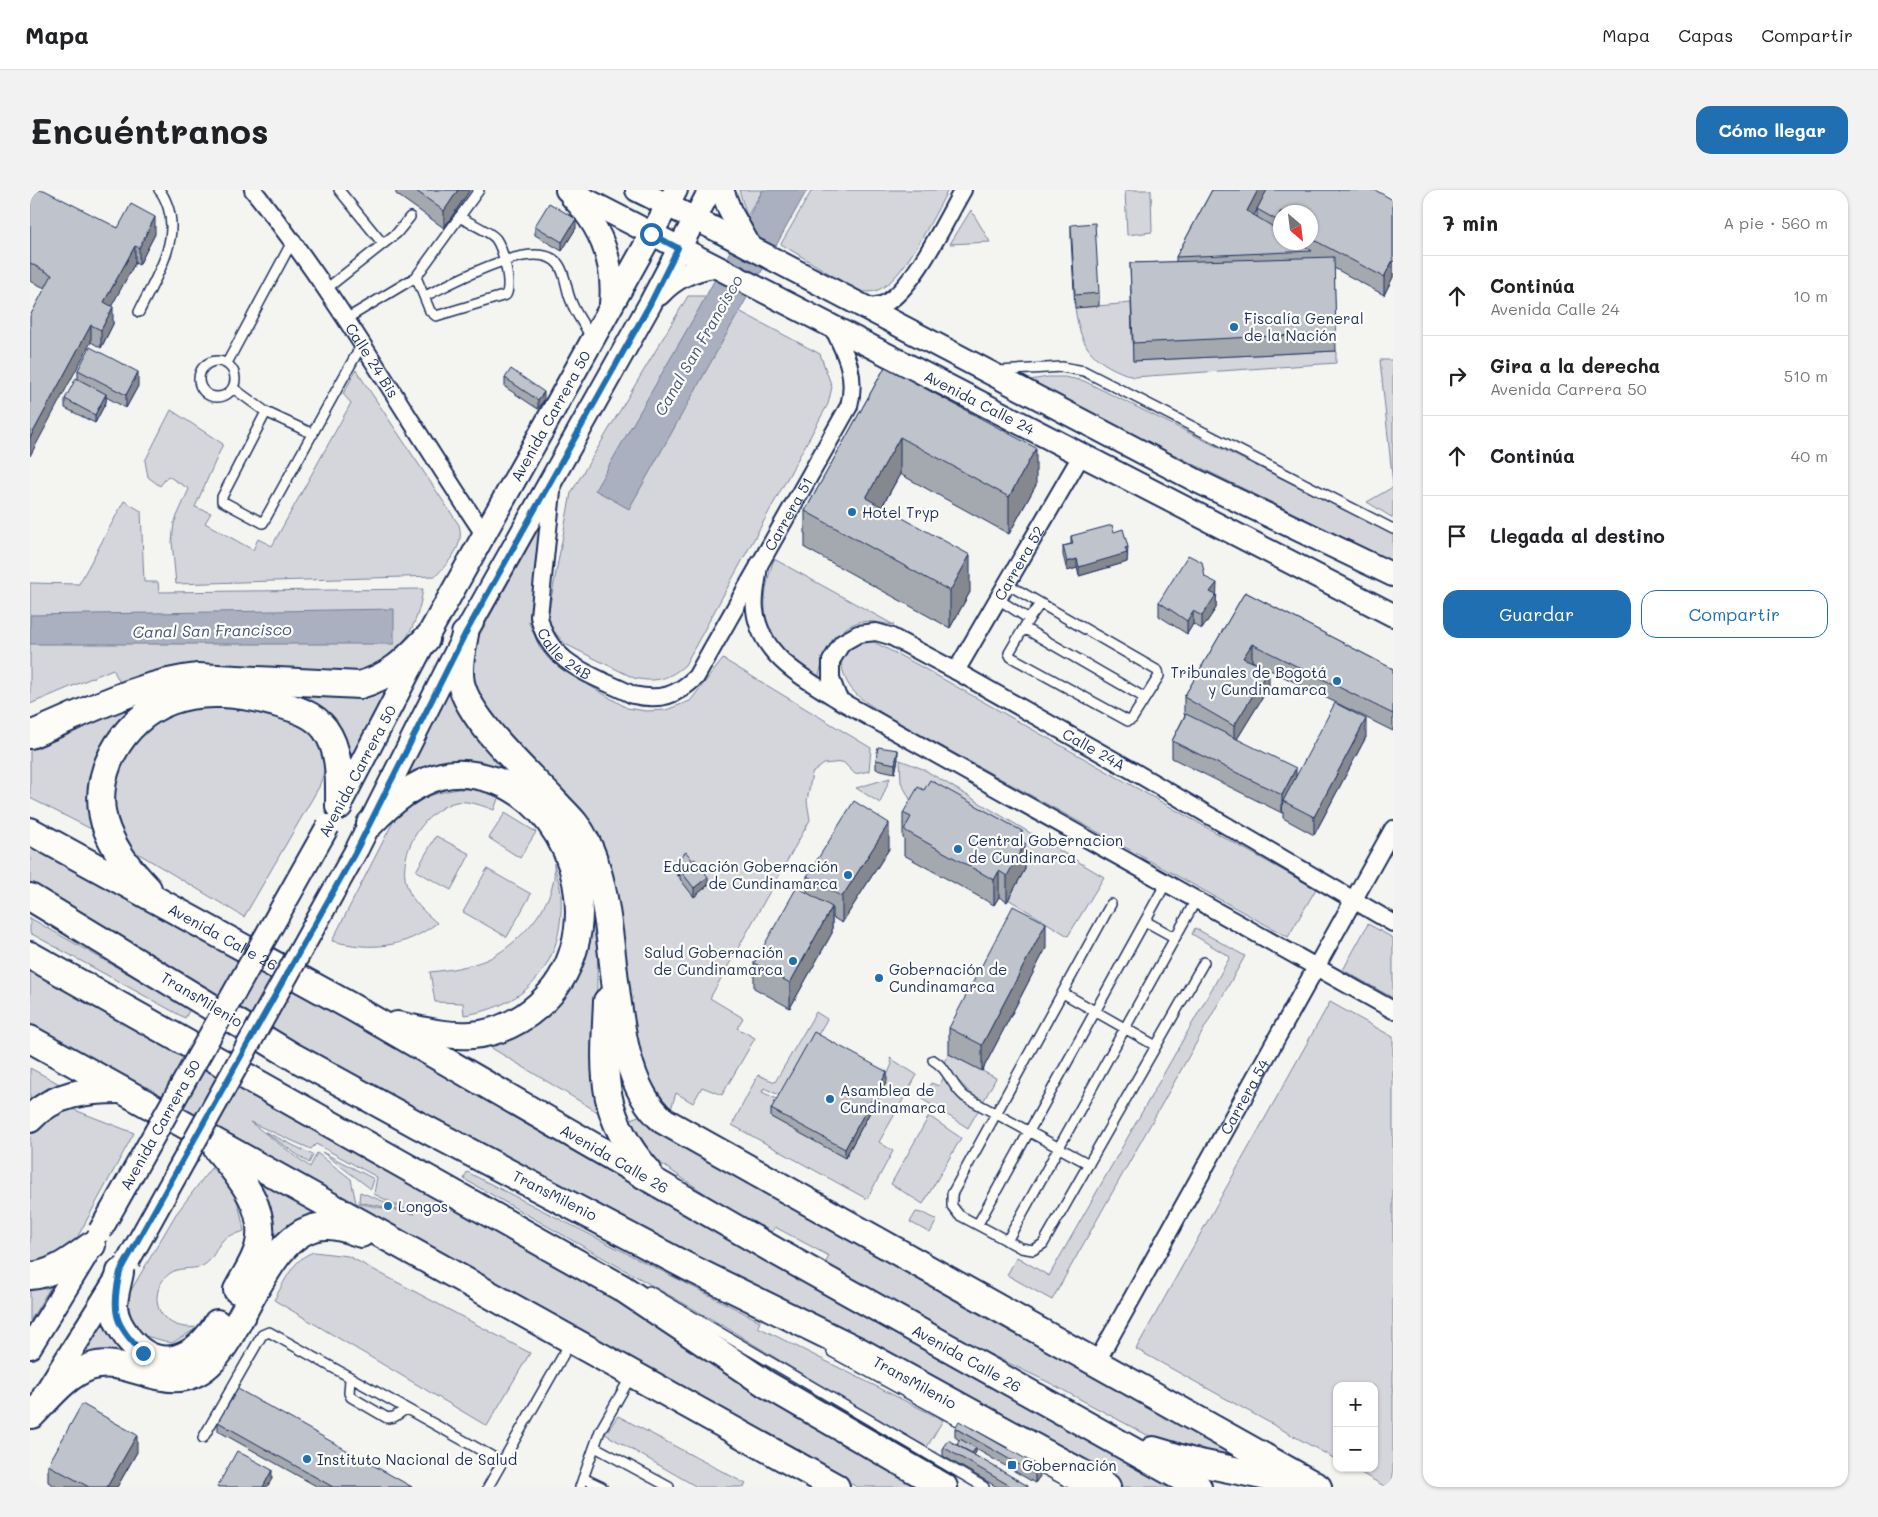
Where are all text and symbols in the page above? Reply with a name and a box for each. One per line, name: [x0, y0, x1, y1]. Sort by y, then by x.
text: Mapa: [25, 19, 89, 50]
text: Mapa: [1602, 23, 1650, 47]
text: Capas: [1678, 23, 1733, 47]
text: Compartir: [1761, 23, 1853, 47]
button: Cómo llegar: [1696, 106, 1848, 154]
text: Encuéntranos: [30, 107, 269, 153]
north arrow: [1273, 205, 1318, 250]
text: 7 min: [1443, 209, 1498, 236]
text: A pie · 560 m: [1723, 212, 1828, 233]
route start: [640, 223, 663, 246]
water label: Canal San Francisco: [649, 270, 747, 419]
text: Continúa: [1490, 273, 1575, 298]
icon: ahead: [1443, 282, 1471, 310]
text: 10 m: [1793, 285, 1828, 306]
text: Avenida Calle 24: [1490, 298, 1620, 319]
place label: Fiscalía General de la Nación: [1244, 308, 1364, 345]
street label: Calle 24 Bis: [341, 319, 404, 401]
marker: Fiscalía General de la Nación: [1228, 321, 1240, 333]
street label: Avenida Carrera 50: [506, 347, 595, 485]
text: Gira a la derecha: [1490, 353, 1660, 378]
icon: right: [1443, 362, 1471, 390]
text: 510 m: [1784, 365, 1828, 386]
street label: Avenida Calle 24: [921, 366, 1038, 439]
text: Avenida Carrera 50: [1490, 378, 1647, 399]
icon: ahead: [1443, 442, 1471, 470]
text: Continúa: [1490, 443, 1575, 468]
text: 40 m: [1791, 445, 1828, 466]
street label: Carrera 51: [759, 473, 817, 554]
place label: Hotel Tryp: [862, 502, 939, 522]
marker: Hotel Tryp: [846, 506, 858, 518]
street label: Carrera 52: [989, 522, 1048, 604]
icon: arrive: [1443, 522, 1471, 550]
text: Llegada al destino: [1490, 523, 1665, 548]
button: Guardar: [1443, 590, 1631, 638]
button: Compartir: [1641, 590, 1828, 638]
water label: Canal San Francisco: [132, 618, 292, 642]
street label: Calle 24B: [533, 625, 595, 684]
place label: Tribunales de Bogotá y Cundinamarca: [1171, 662, 1327, 699]
marker: Tribunales de Bogotá y Cundinamarca: [1331, 675, 1343, 687]
street label: Avenida Carrera 50: [314, 702, 400, 840]
street label: Calle 24A: [1059, 723, 1129, 775]
place label: Central Gobernacion de Cundinarca: [968, 830, 1123, 867]
marker: Central Gobernacion de Cundinarca: [952, 843, 964, 855]
place label: Educación Gobernación de Cundinamarca: [663, 856, 838, 893]
marker: Educación Gobernación de Cundinamarca: [842, 869, 854, 881]
street label: Avenida Calle 26: [165, 899, 281, 975]
place label: Salud Gobernación de Cundinamarca: [644, 942, 783, 979]
marker: Salud Gobernación de Cundinamarca: [787, 955, 799, 967]
place label: Gobernación de Cundinamarca: [889, 959, 1007, 996]
street label: TransMilenio: [157, 967, 247, 1031]
marker: Gobernación de Cundinamarca: [873, 972, 885, 984]
street label: Carrera 54: [1215, 1055, 1273, 1138]
street label: Avenida Carrera 50: [115, 1056, 205, 1194]
place label: Asamblea de Cundinamarca: [840, 1080, 946, 1117]
marker: Asamblea de Cundinamarca: [824, 1093, 836, 1105]
street label: Avenida Calle 26: [557, 1119, 672, 1197]
street label: TransMilenio: [509, 1165, 601, 1225]
place label: Longos: [398, 1196, 448, 1216]
marker: Longos: [382, 1200, 394, 1212]
street label: Avenida Calle 26: [909, 1320, 1025, 1396]
route end: [132, 1342, 155, 1365]
street label: TransMilenio: [870, 1351, 960, 1413]
map controls: [1333, 1382, 1378, 1472]
button: +: [1333, 1382, 1378, 1427]
button: −: [1333, 1427, 1378, 1472]
place label: Instituto Nacional de Salud: [317, 1449, 517, 1469]
marker: Instituto Nacional de Salud: [301, 1453, 313, 1465]
place label: Gobernación: [1022, 1455, 1117, 1475]
marker: Gobernación: [1006, 1459, 1018, 1471]

